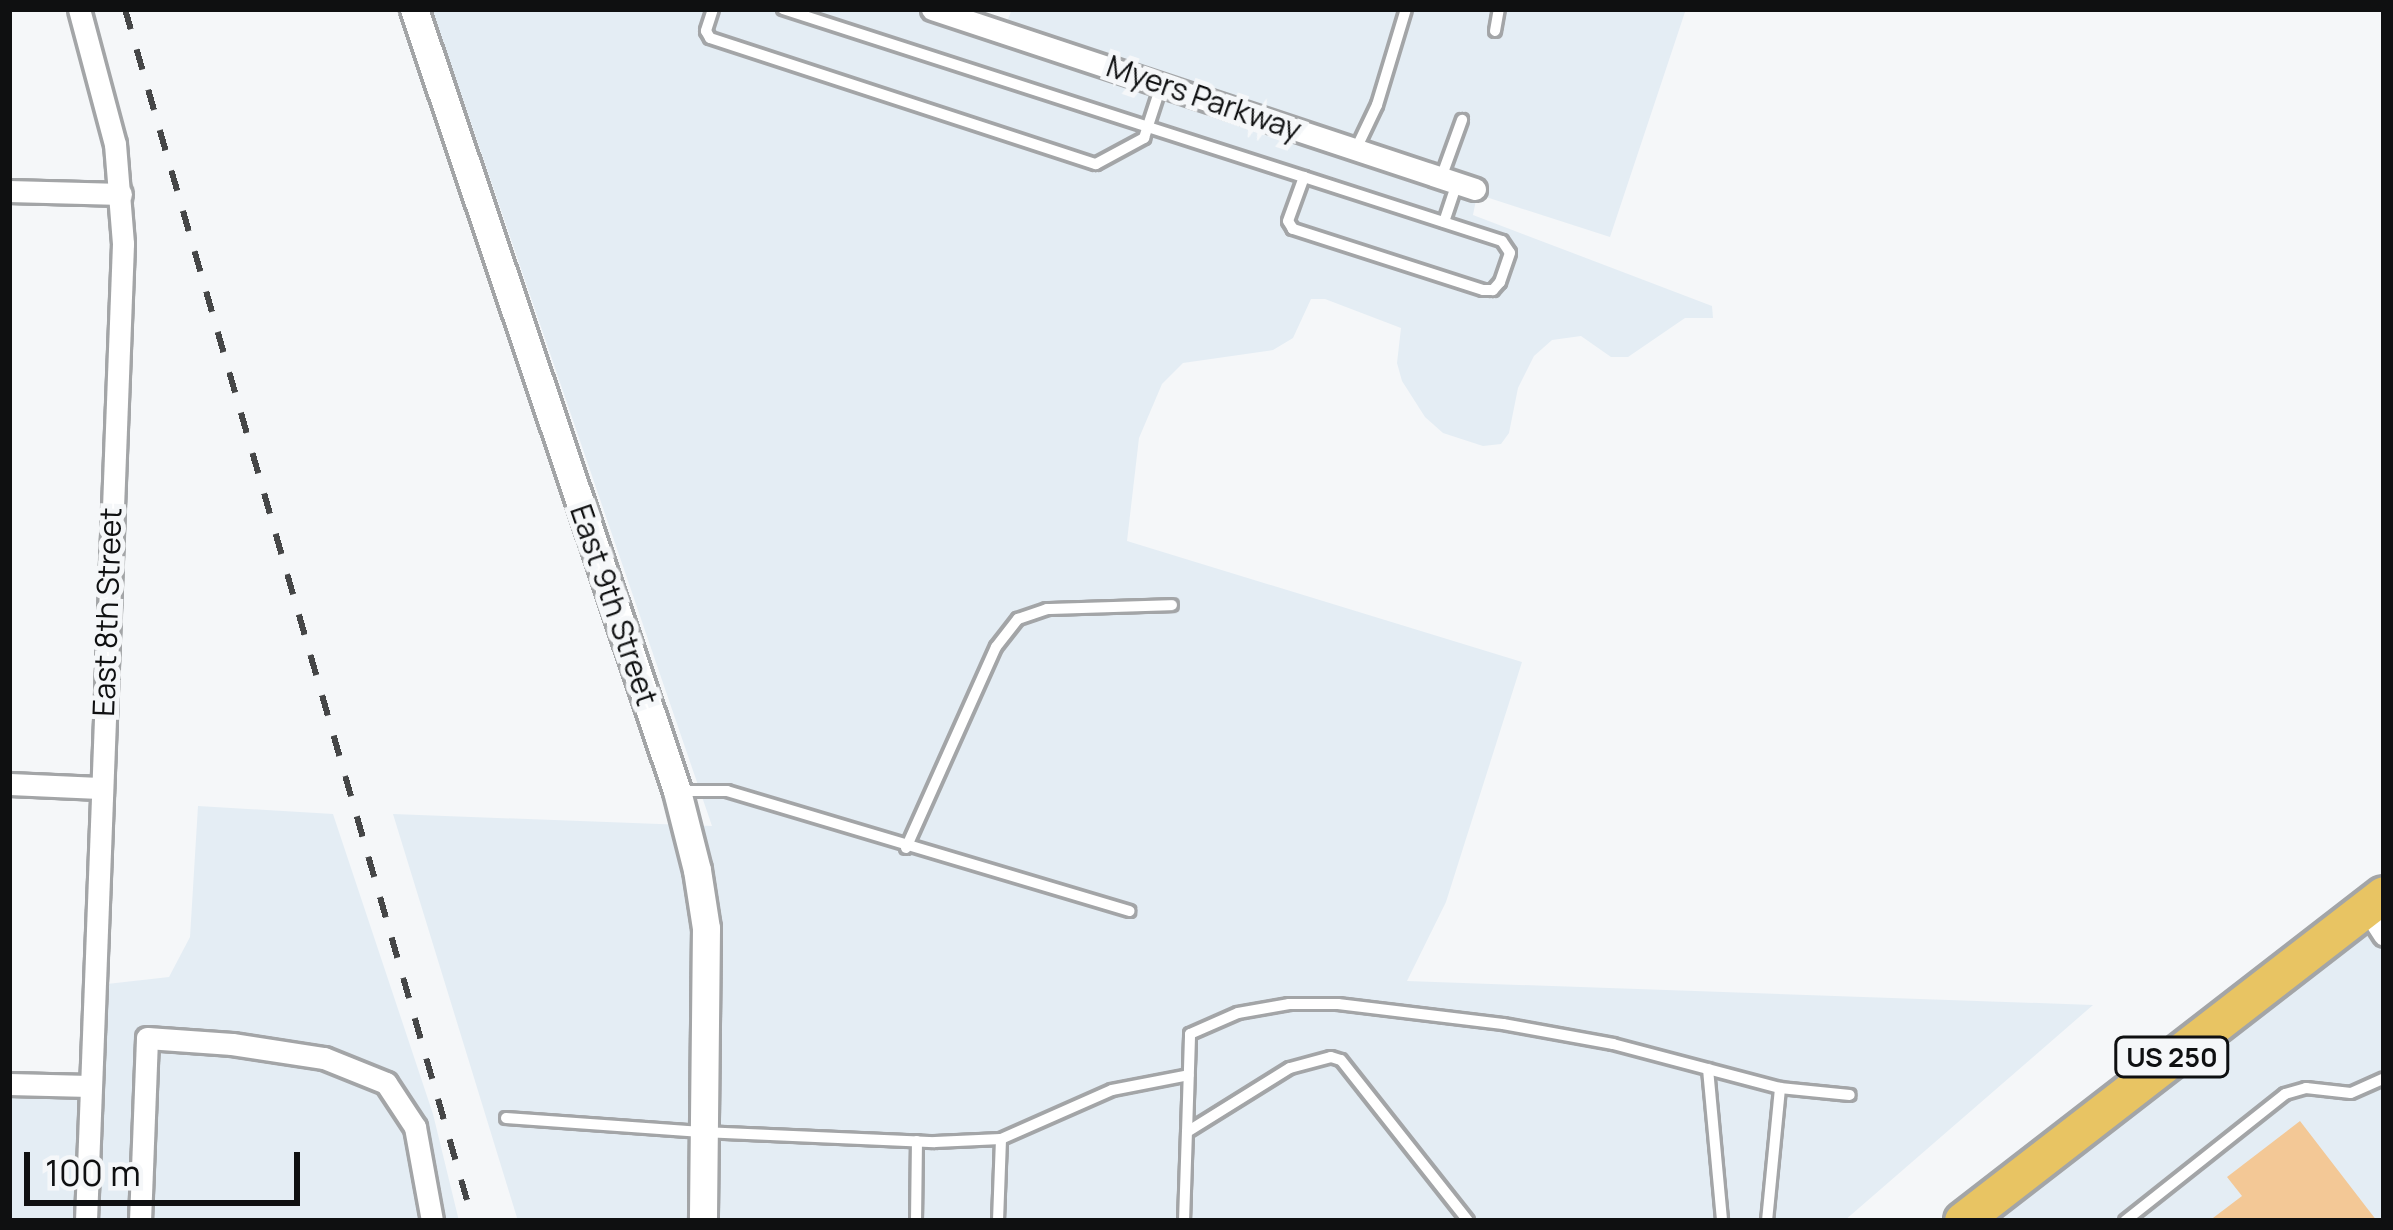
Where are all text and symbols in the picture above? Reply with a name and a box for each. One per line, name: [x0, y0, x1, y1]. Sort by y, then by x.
street label: Myers Parkway: [1102, 48, 1306, 148]
street label: East 9th Street: [563, 500, 665, 710]
street label: East 8th Street: [85, 507, 129, 717]
road number: US 250: [2112, 1036, 2232, 1078]
scale bar: [30, 1128, 306, 1202]
text: 100 m: [45, 1148, 141, 1197]

